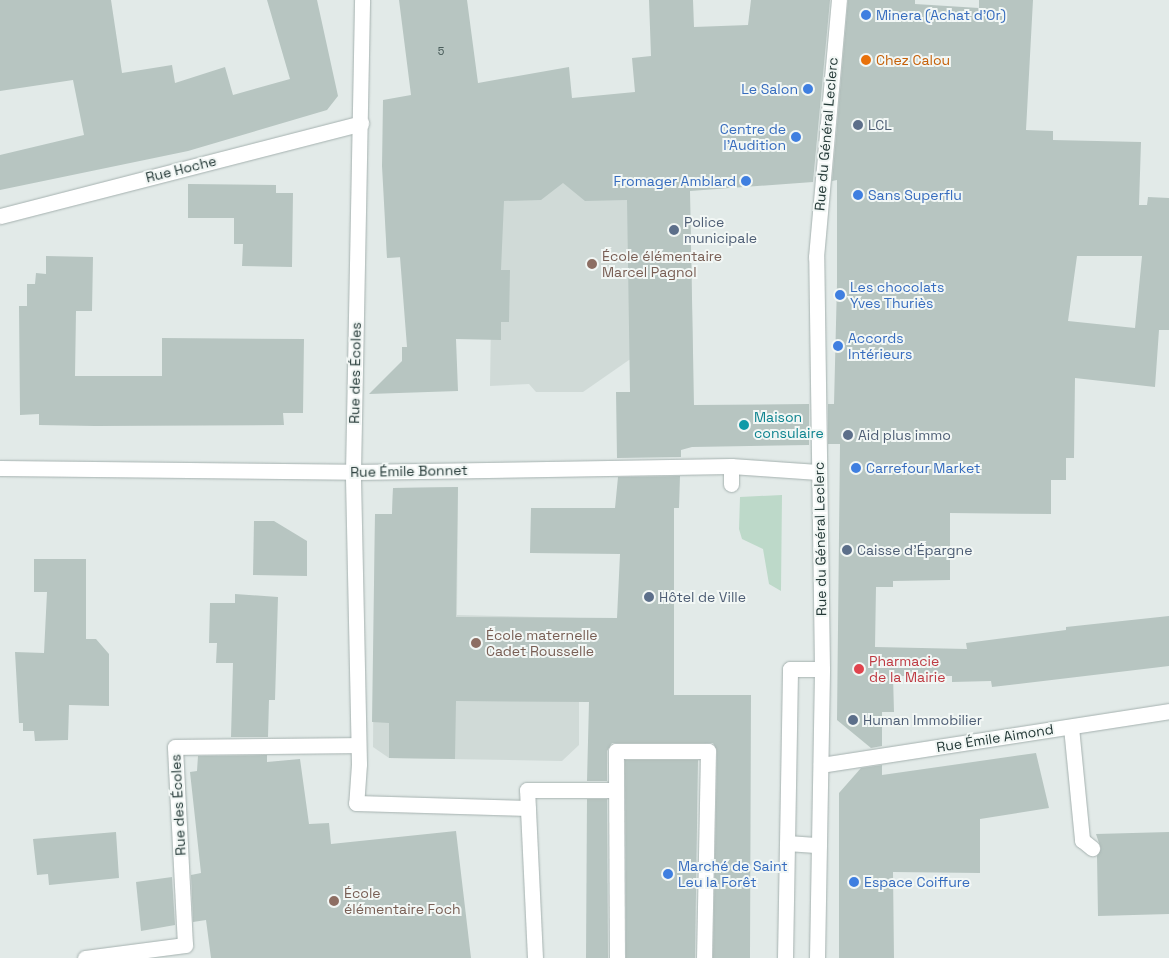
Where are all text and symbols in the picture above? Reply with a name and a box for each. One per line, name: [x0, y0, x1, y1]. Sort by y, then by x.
place label: Minera (Achat d'Or): [876, 7, 1006, 23]
marker: Minera (Achat d'Or): [860, 9, 872, 21]
house number: 5: [438, 44, 444, 58]
place label: Chez Calou: [876, 52, 950, 68]
marker: Chez Calou: [860, 54, 872, 66]
street label: Rue du Général Leclerc: [811, 56, 841, 212]
place label: Le Salon: [741, 81, 798, 97]
marker: Le Salon: [802, 83, 814, 95]
place label: LCL: [868, 117, 892, 133]
marker: LCL: [852, 119, 864, 131]
place label: Centre de l'Audition: [720, 121, 786, 154]
marker: Centre de l'Audition: [790, 131, 802, 143]
street label: Rue Hoche: [144, 152, 218, 186]
place label: Fromager Amblard: [613, 173, 736, 189]
marker: Fromager Amblard: [740, 175, 752, 187]
place label: Sans Superflu: [868, 187, 962, 203]
marker: Sans Superflu: [852, 189, 864, 201]
place label: Police municipale: [684, 214, 757, 246]
marker: Police municipale: [668, 224, 680, 236]
place label: École élémentaire Marcel Pagnol: [602, 248, 722, 280]
marker: École élémentaire Marcel Pagnol: [586, 258, 598, 270]
place label: Les chocolats Yves Thuriès: [850, 279, 944, 312]
marker: Les chocolats Yves Thuriès: [834, 289, 846, 301]
street label: Rue des Écoles: [346, 322, 364, 424]
place label: Accords Intérieurs: [848, 330, 912, 362]
marker: Accords Intérieurs: [832, 340, 844, 352]
place label: Maison consulaire: [754, 409, 824, 442]
marker: Maison consulaire: [738, 419, 750, 431]
place label: Aid plus immo: [858, 427, 951, 443]
marker: Aid plus immo: [842, 429, 854, 441]
place label: Carrefour Market: [866, 460, 980, 476]
street label: Rue Émile Bonnet: [350, 462, 468, 480]
street label: Rue du Général Leclerc: [810, 462, 830, 616]
marker: Carrefour Market: [850, 462, 862, 474]
place label: Caisse d'Épargne: [857, 542, 972, 558]
marker: Caisse d'Épargne: [841, 544, 853, 556]
place label: Hôtel de Ville: [659, 589, 746, 605]
marker: Hôtel de Ville: [643, 591, 655, 603]
place label: École maternelle Cadet Rousselle: [486, 627, 598, 660]
marker: École maternelle Cadet Rousselle: [470, 637, 482, 649]
place label: Pharmacie de la Mairie: [869, 653, 946, 686]
marker: Pharmacie de la Mairie: [853, 663, 865, 675]
place label: Human Immobilier: [863, 712, 982, 728]
marker: Human Immobilier: [847, 714, 859, 726]
street label: Rue Émile Aimond: [935, 720, 1055, 756]
street label: Rue des Écoles: [167, 754, 189, 856]
place label: Marché de Saint Leu la Forêt: [678, 858, 788, 890]
marker: Marché de Saint Leu la Forêt: [662, 868, 674, 880]
place label: Espace Coiffure: [864, 874, 970, 890]
marker: Espace Coiffure: [848, 876, 860, 888]
place label: École élémentaire Foch: [344, 885, 461, 918]
marker: École élémentaire Foch: [328, 895, 340, 907]

